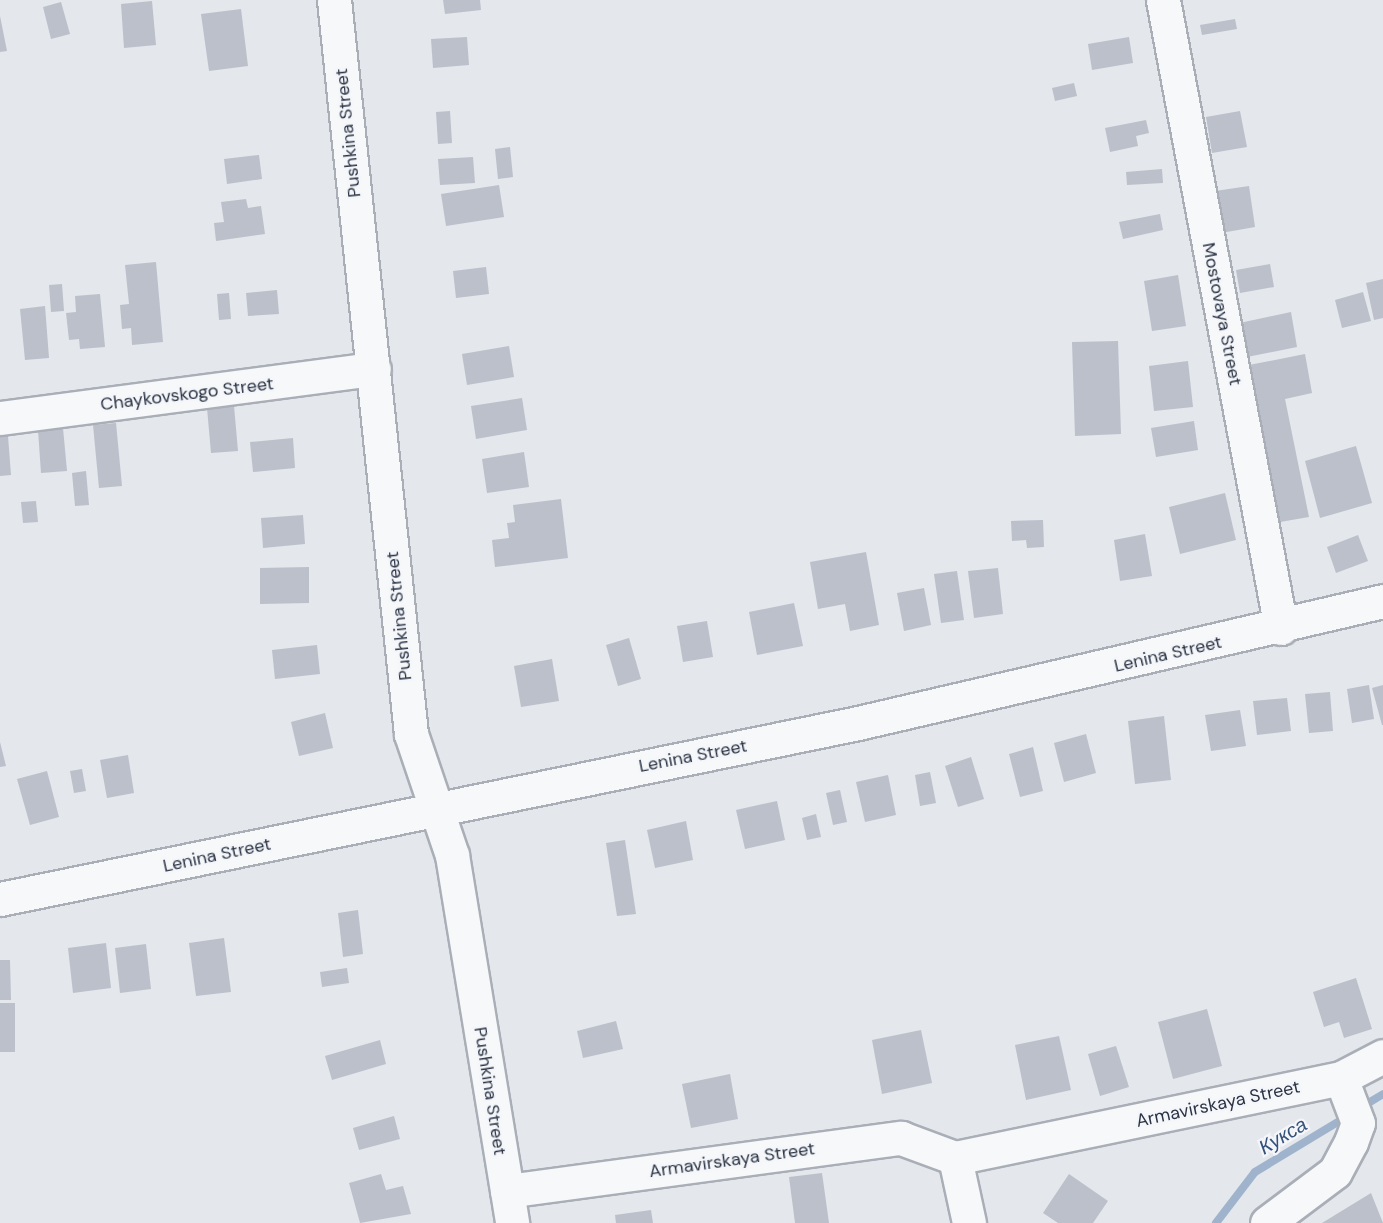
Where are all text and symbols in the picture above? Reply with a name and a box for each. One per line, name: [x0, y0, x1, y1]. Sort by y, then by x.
street label: Pushkina Street: [330, 67, 366, 199]
street label: Mostovaya Street: [1198, 241, 1246, 387]
street label: Chaykovskogo Street: [99, 373, 275, 415]
street label: Pushkina Street: [381, 550, 417, 682]
street label: Lenina Street: [1112, 631, 1224, 677]
street label: Lenina Street: [637, 735, 749, 777]
street label: Lenina Street: [161, 833, 273, 877]
street label: Pushkina Street: [469, 1025, 511, 1157]
street label: Armavirskaya Street: [1134, 1076, 1302, 1132]
water label: Кукса: [1255, 1112, 1311, 1160]
street label: Armavirskaya Street: [648, 1138, 816, 1182]

